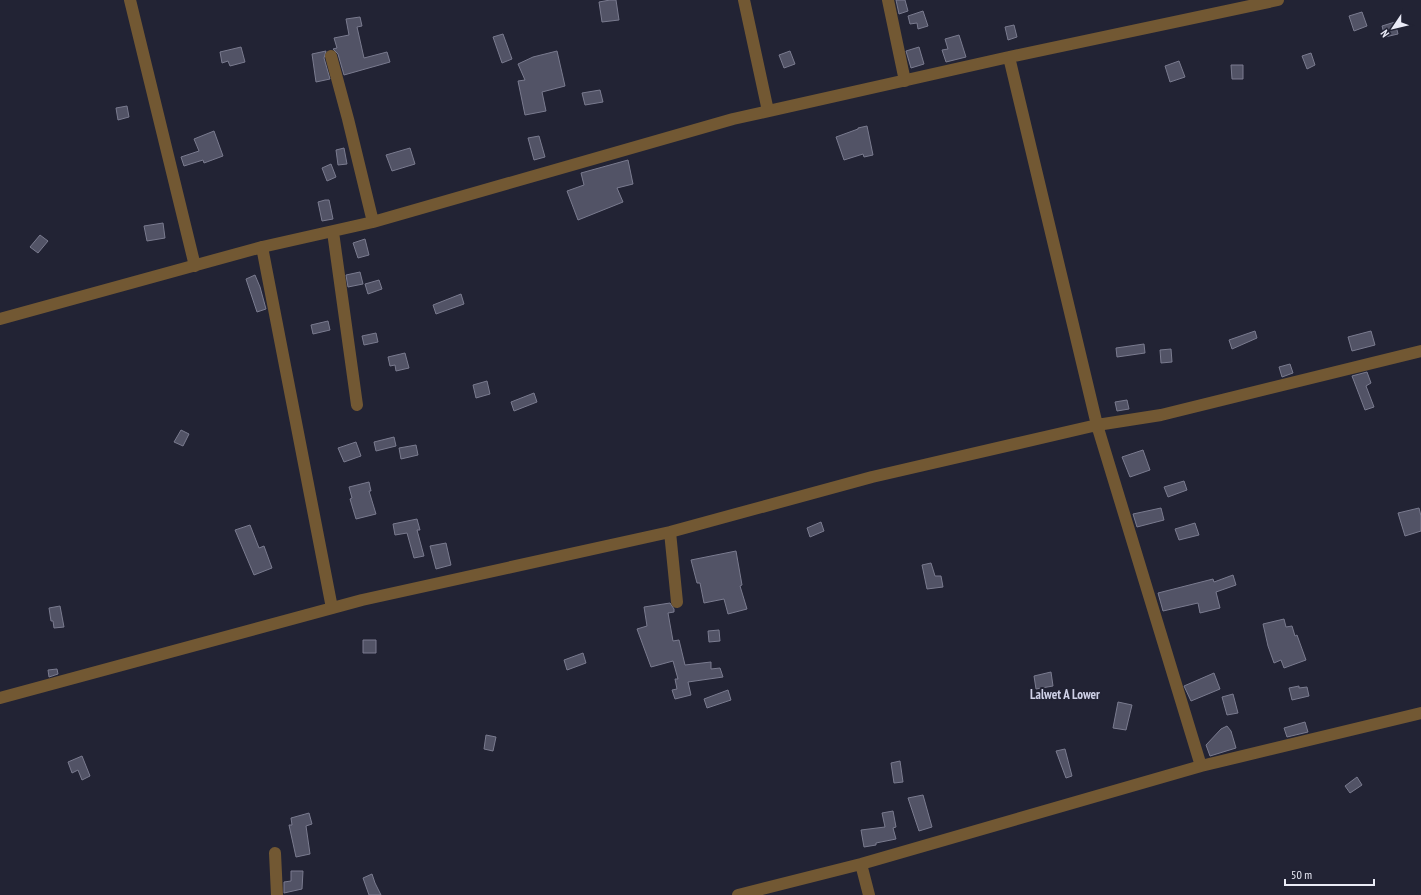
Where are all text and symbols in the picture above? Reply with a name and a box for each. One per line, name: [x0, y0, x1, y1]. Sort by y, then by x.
north arrow: [1373, 8, 1413, 48]
text: N: [1377, 27, 1392, 40]
district label: Lalwet A Lower: [1030, 686, 1100, 703]
scale bar: [1285, 861, 1374, 887]
text: 50 m: [1291, 867, 1312, 882]

